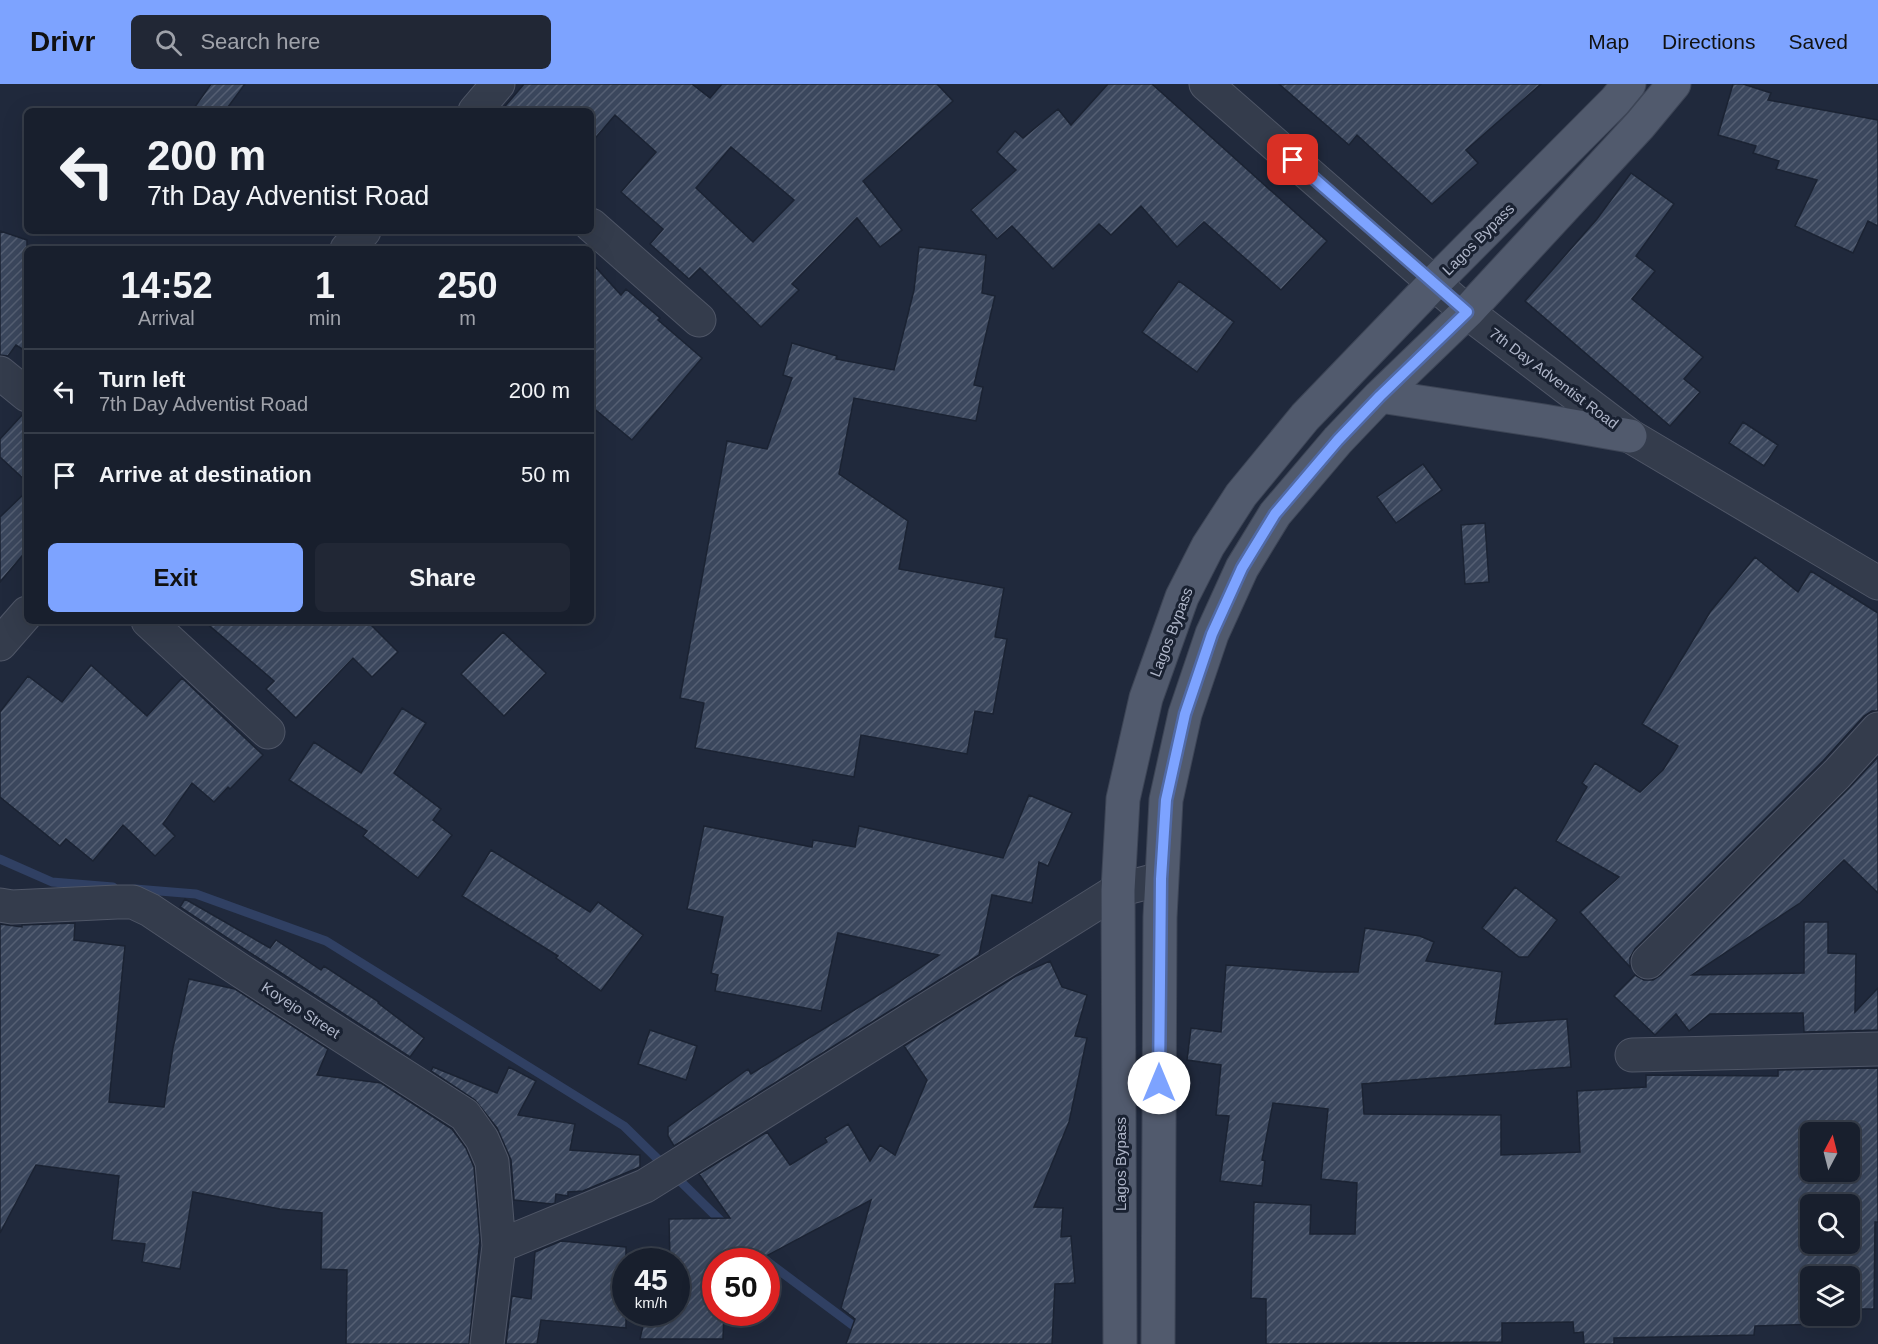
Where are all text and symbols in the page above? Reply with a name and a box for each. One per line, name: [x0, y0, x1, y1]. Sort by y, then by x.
search box: [131, 15, 551, 69]
text: Drivr: [30, 26, 95, 57]
icon: search: [152, 26, 185, 59]
text: Search here: [200, 29, 320, 54]
text: Map: [1588, 30, 1629, 53]
text: Directions: [1662, 30, 1755, 53]
text: Saved: [1788, 30, 1848, 53]
icon: left: [48, 132, 126, 210]
text: 200 m: [147, 132, 266, 179]
pin: [1267, 134, 1318, 185]
icon: arrive: [1276, 143, 1309, 176]
text: 7th Day Adventist Road: [147, 181, 429, 211]
street label: Lagos Bypass: [1439, 200, 1517, 278]
text: 14:52: [120, 265, 212, 306]
text: 1: [315, 265, 335, 306]
text: 250: [437, 265, 498, 306]
text: Arrival: [138, 307, 195, 329]
text: min: [309, 307, 341, 329]
text: m: [459, 307, 476, 329]
street label: 7th Day Adventist Road: [1486, 324, 1622, 432]
text: Turn left: [99, 367, 185, 392]
icon: left: [48, 375, 81, 408]
text: 200 m: [509, 378, 570, 403]
text: 7th Day Adventist Road: [99, 393, 308, 415]
icon: arrive: [48, 459, 81, 492]
text: Arrive at destination: [99, 462, 312, 487]
text: 50 m: [521, 462, 570, 487]
button: Exit: [48, 543, 303, 612]
button: Share: [315, 543, 570, 612]
street label: Lagos Bypass: [1146, 585, 1196, 679]
street label: Koyejo Street: [259, 978, 344, 1042]
position arrow: [1127, 1051, 1191, 1115]
street label: Lagos Bypass: [1112, 1117, 1129, 1211]
north arrow: [1800, 1122, 1860, 1182]
map controls: [1800, 1122, 1860, 1326]
button: search: [1800, 1194, 1860, 1254]
speed limit sign: 50: [702, 1248, 780, 1326]
text: 45: [634, 1263, 668, 1296]
button: layers: [1800, 1266, 1860, 1326]
text: km/h: [635, 1294, 667, 1311]

